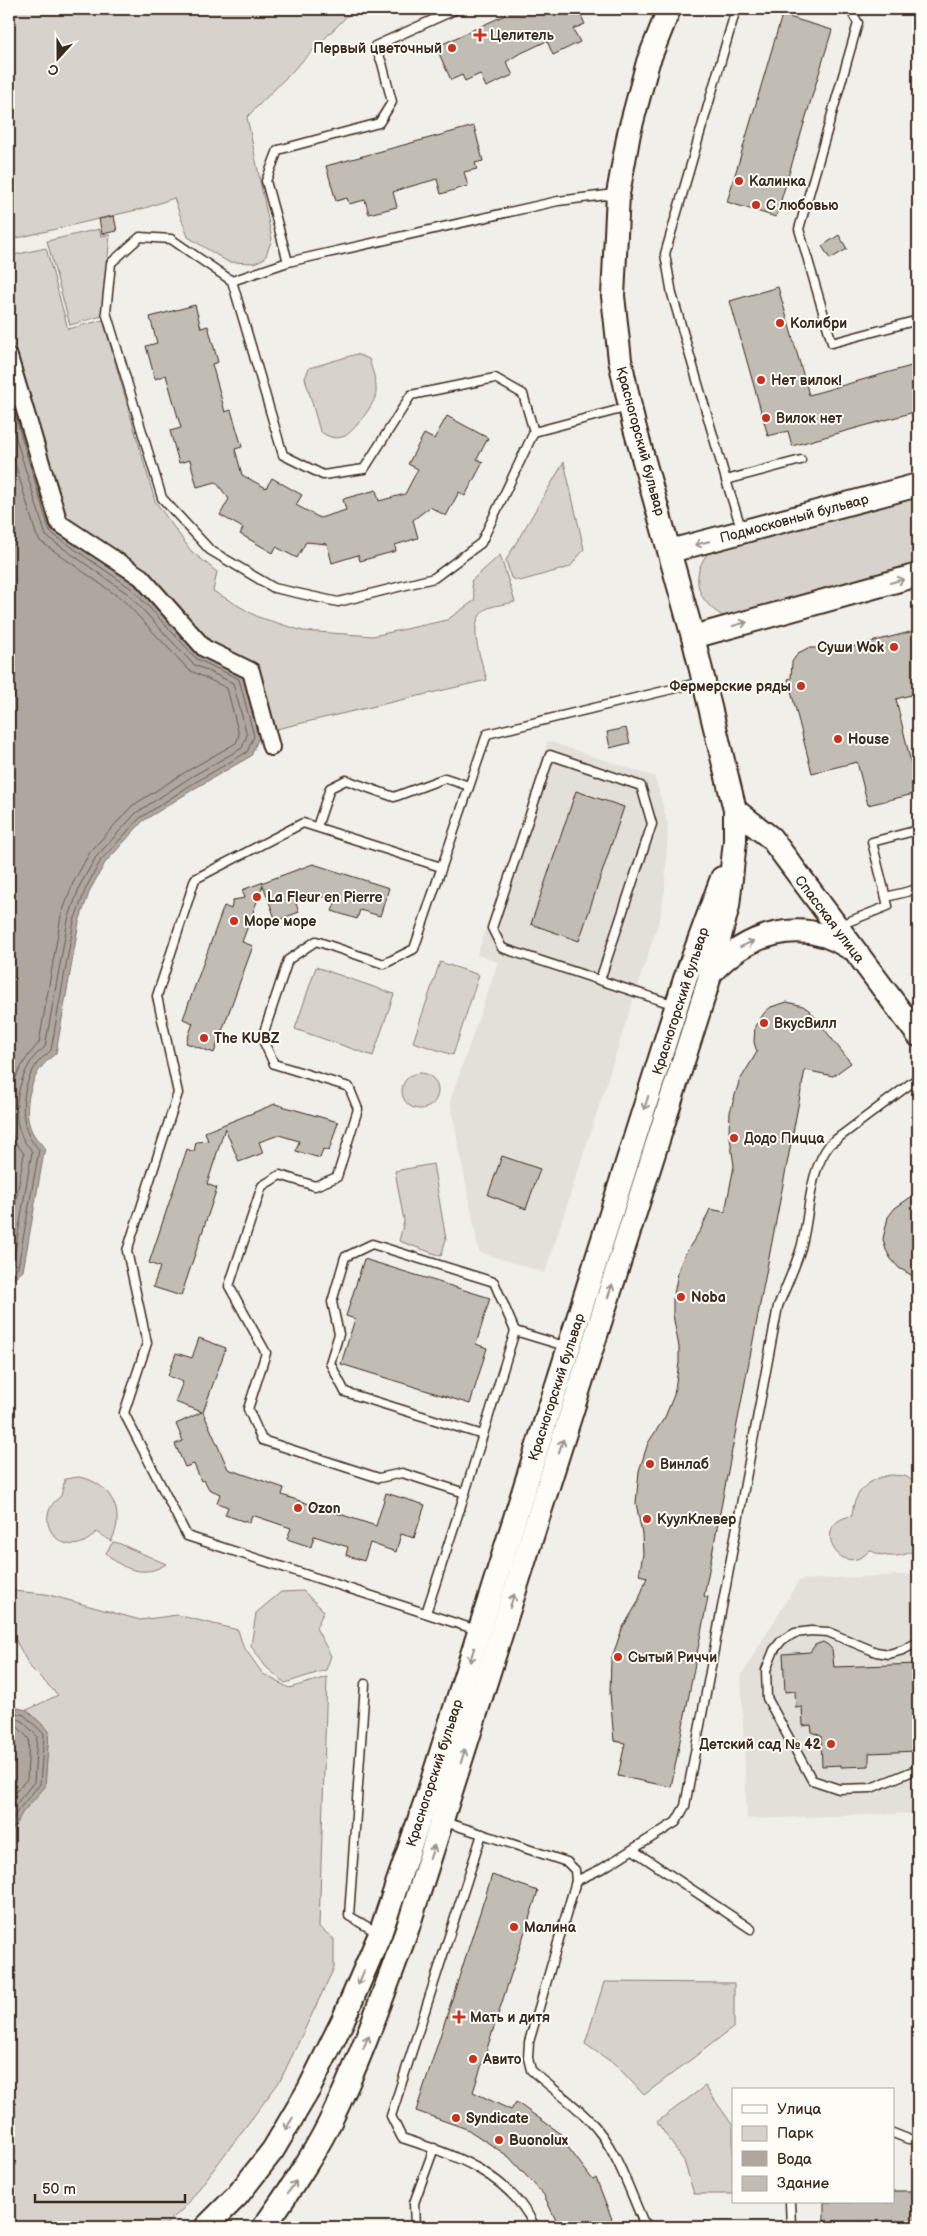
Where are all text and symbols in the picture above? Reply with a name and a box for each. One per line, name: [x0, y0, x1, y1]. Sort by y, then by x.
place label: Целитель: [490, 27, 555, 44]
marker: Целитель: [474, 29, 486, 41]
north arrow: [32, 32, 82, 82]
place label: Первый цветочный: [313, 40, 442, 57]
marker: Первый цветочный: [446, 42, 458, 54]
text: С: [46, 60, 61, 79]
place label: Калинка: [749, 173, 807, 190]
marker: Калинка: [733, 175, 745, 187]
place label: С любовью: [766, 197, 839, 214]
marker: С любовью: [750, 199, 762, 211]
place label: Колибри: [790, 315, 847, 332]
marker: Колибри: [774, 317, 786, 329]
street label: Красногорский бульвар: [612, 365, 669, 518]
place label: Нет вилок!: [771, 372, 842, 389]
marker: Нет вилок!: [755, 374, 767, 386]
place label: Вилок нет: [776, 410, 842, 427]
marker: Вилок нет: [760, 412, 772, 424]
street label: Подмосковный бульвар: [718, 490, 871, 547]
one-way arrow: [695, 539, 711, 548]
one-way arrow: [888, 576, 904, 586]
one-way arrow: [731, 619, 747, 629]
place label: Суши Wok: [817, 639, 885, 656]
marker: Суши Wok: [888, 641, 900, 653]
place label: Фермерские ряды: [670, 678, 791, 695]
marker: Фермерские ряды: [795, 680, 807, 692]
place label: House: [848, 731, 889, 748]
marker: House: [832, 733, 844, 745]
street label: Спасская улица: [791, 872, 869, 967]
place label: La Fleur en Pierre: [267, 889, 383, 906]
marker: La Fleur en Pierre: [251, 891, 263, 903]
place label: Море море: [244, 913, 317, 930]
marker: Море море: [228, 915, 240, 927]
street label: Красногорский бульвар: [649, 925, 712, 1077]
one-way arrow: [739, 938, 754, 948]
place label: ВкусВилл: [774, 1015, 837, 1032]
marker: ВкусВилл: [758, 1017, 770, 1029]
place label: The KUBZ: [214, 1030, 280, 1047]
marker: The KUBZ: [198, 1032, 210, 1044]
one-way arrow: [641, 1095, 651, 1111]
place label: Додо Пицца: [744, 1130, 825, 1147]
marker: Додо Пицца: [728, 1132, 740, 1144]
one-way arrow: [606, 1284, 616, 1300]
place label: Noba: [691, 1289, 726, 1306]
marker: Noba: [675, 1291, 687, 1303]
street label: Красногорский бульвар: [525, 1311, 588, 1463]
one-way arrow: [557, 1439, 566, 1454]
place label: Винлаб: [660, 1456, 709, 1473]
marker: Винлаб: [644, 1458, 656, 1470]
place label: Ozon: [308, 1500, 341, 1517]
marker: Ozon: [292, 1502, 304, 1514]
place label: КуулКлевер: [657, 1511, 737, 1528]
marker: КуулКлевер: [641, 1513, 653, 1525]
one-way arrow: [508, 1594, 517, 1609]
one-way arrow: [466, 1646, 476, 1662]
place label: Сытый Риччи: [628, 1649, 717, 1666]
marker: Сытый Риччи: [612, 1651, 624, 1663]
street label: Красногорский бульвар: [403, 1697, 466, 1849]
place label: Детский сад № 42: [699, 1736, 822, 1753]
marker: Детский сад № 42: [825, 1738, 837, 1750]
one-way arrow: [459, 1749, 468, 1764]
one-way arrow: [428, 1844, 438, 1860]
place label: Малина: [524, 1919, 577, 1936]
marker: Малина: [508, 1921, 520, 1933]
one-way arrow: [355, 1970, 365, 1985]
place label: Мать и дитя: [470, 2009, 550, 2026]
marker: Мать и дитя: [452, 2010, 466, 2024]
one-way arrow: [362, 2035, 371, 2050]
place label: Авито: [482, 2051, 522, 2068]
marker: Авито: [467, 2053, 479, 2065]
legend: [732, 2088, 894, 2204]
text: Улица: [777, 2100, 822, 2119]
place label: Syndicate: [466, 2110, 529, 2127]
marker: Syndicate: [450, 2112, 462, 2124]
one-way arrow: [283, 2116, 293, 2130]
text: Парк: [777, 2124, 814, 2143]
place label: Buonolux: [509, 2132, 569, 2149]
marker: Buonolux: [493, 2134, 505, 2146]
text: Вода: [777, 2150, 812, 2169]
scale bar: [35, 2171, 185, 2203]
text: Здание: [777, 2174, 829, 2193]
text: 50 m: [42, 2180, 76, 2199]
one-way arrow: [287, 2180, 297, 2194]

